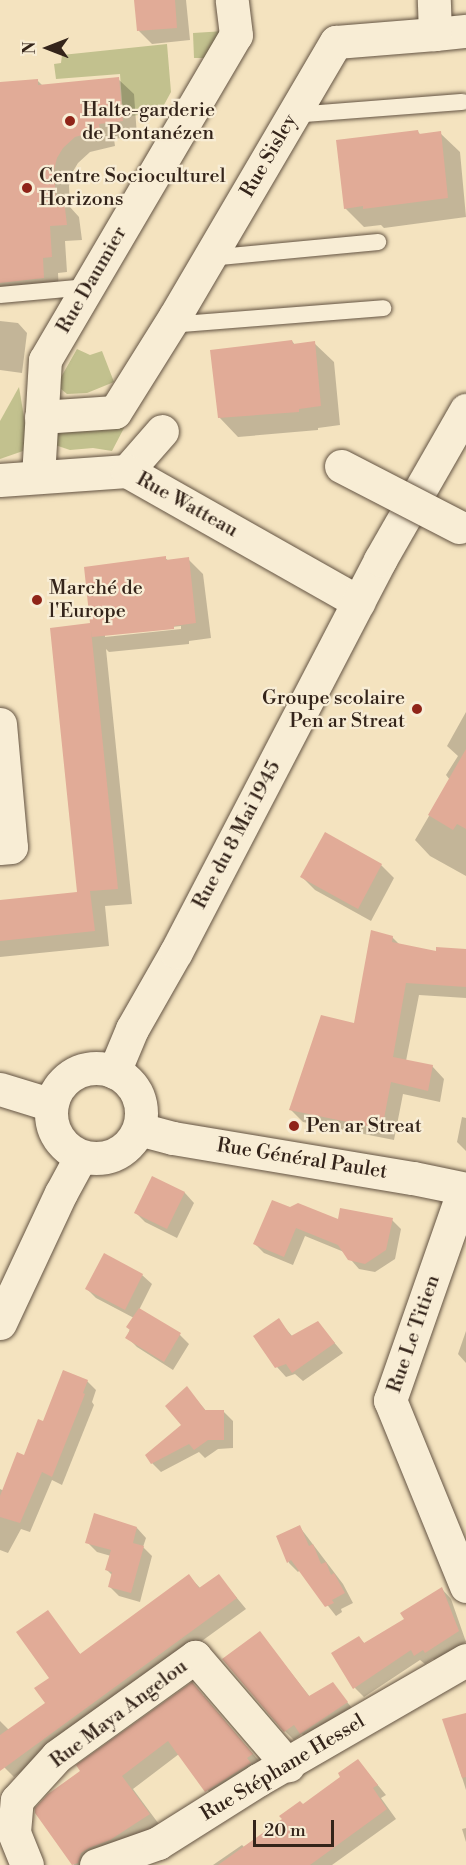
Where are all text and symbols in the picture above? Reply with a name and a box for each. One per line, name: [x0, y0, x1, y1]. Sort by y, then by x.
north arrow: [18, 18, 78, 78]
text: N: [20, 42, 40, 54]
place label: Halte-garderie de Pontanézen: [82, 98, 215, 145]
street label: Rue Sisley: [236, 110, 302, 202]
marker: Halte-garderie de Pontanézen: [63, 114, 77, 128]
place label: Centre Socioculturel Horizons: [39, 164, 226, 211]
marker: Centre Socioculturel Horizons: [20, 181, 34, 195]
street label: Rue Daumier: [52, 222, 132, 338]
street label: Rue Watteau: [132, 467, 242, 543]
place label: Marché de l'Europe: [49, 576, 143, 623]
marker: Marché de l'Europe: [30, 593, 44, 607]
place label: Groupe scolaire Pen ar Streat: [262, 686, 405, 733]
marker: Groupe scolaire Pen ar Streat: [410, 702, 424, 716]
street label: Rue du 8 Mai 1945: [188, 757, 286, 913]
place label: Pen ar Streat: [306, 1114, 422, 1138]
marker: Pen ar Streat: [287, 1119, 301, 1133]
street label: Rue Général Paulet: [215, 1134, 389, 1184]
street label: Rue Le Titien: [383, 1272, 445, 1396]
street label: Rue Maya Angelou: [46, 1655, 192, 1773]
street label: Rue Stéphane Hessel: [197, 1709, 369, 1827]
scale bar: [256, 1808, 337, 1846]
text: 20 m: [264, 1819, 306, 1842]

